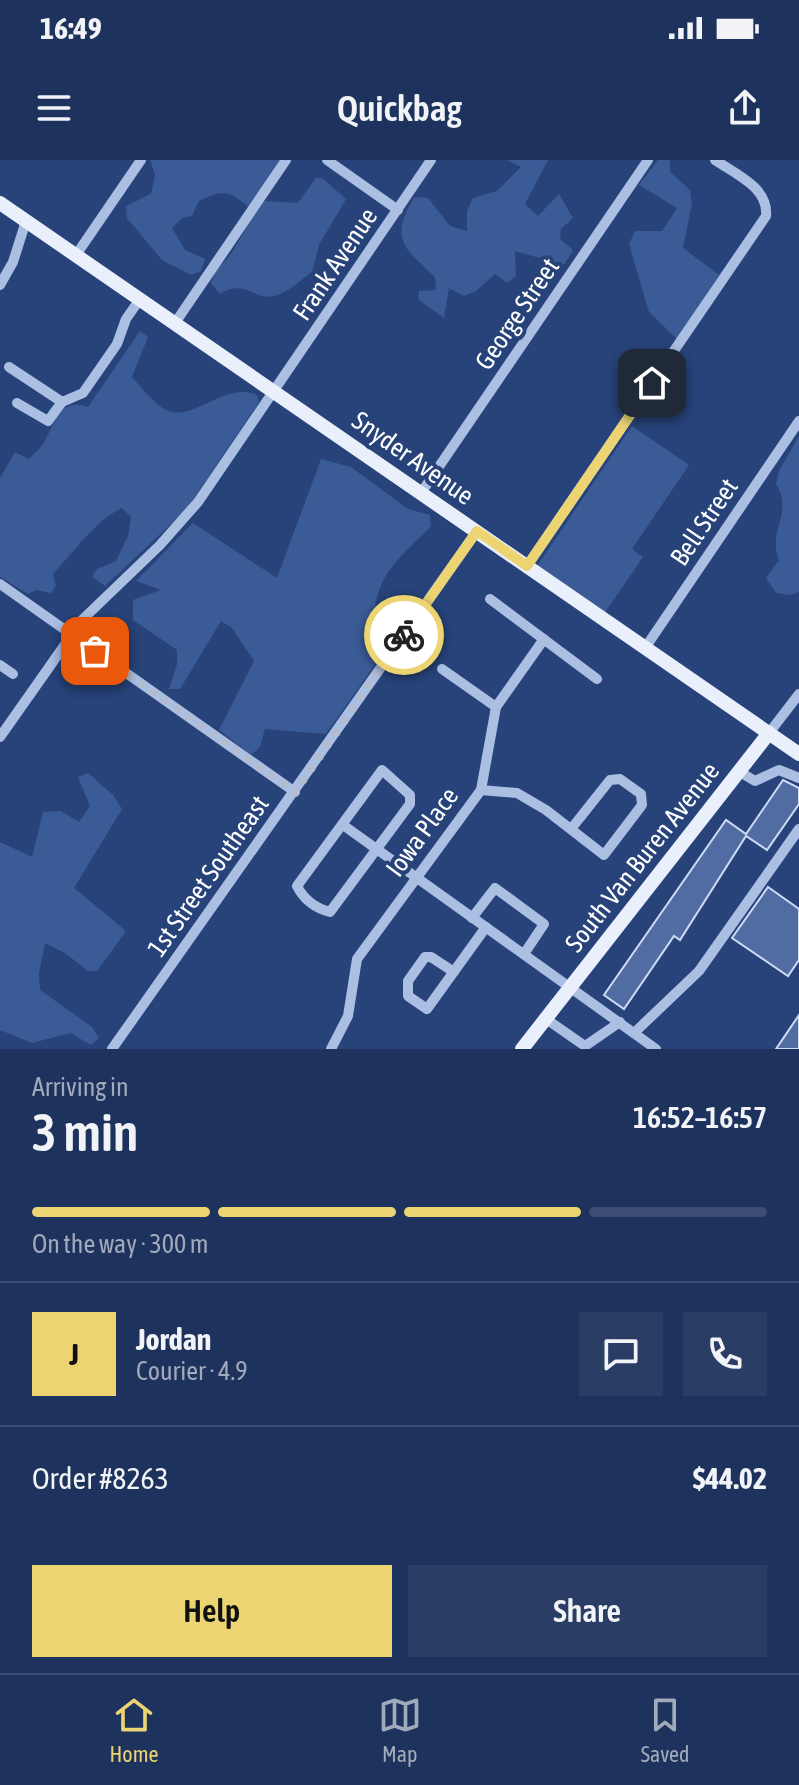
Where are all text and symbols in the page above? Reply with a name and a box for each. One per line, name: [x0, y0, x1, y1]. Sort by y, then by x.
text: 16:49: [40, 11, 102, 45]
icon: menu: [32, 86, 76, 130]
icon: share: [723, 86, 767, 130]
text: Quickbag: [337, 87, 462, 129]
street label: Frank Avenue: [287, 202, 383, 326]
street label: George Street: [469, 253, 565, 375]
pin: [618, 349, 686, 417]
icon: home: [630, 361, 674, 405]
street label: Snyder Avenue: [347, 405, 479, 511]
street label: Bell Street: [664, 473, 744, 571]
courier: [364, 595, 444, 675]
icon: bike: [382, 613, 426, 657]
pin: [61, 617, 129, 685]
icon: bag: [73, 629, 117, 673]
street label: South Van Buren Avenue: [559, 756, 725, 958]
street label: Iowa Place: [380, 782, 464, 882]
street label: 1st Street Southeast: [141, 790, 275, 962]
text: Arriving in: [32, 1072, 129, 1102]
text: 16:52–16:57: [633, 1100, 767, 1134]
text: 3 min: [32, 1102, 138, 1162]
text: On the way · 300 m: [32, 1229, 209, 1259]
button: chat: [579, 1312, 663, 1396]
button: phone: [683, 1312, 767, 1396]
text: Jordan: [136, 1322, 211, 1356]
text: J: [69, 1337, 79, 1371]
text: Courier · 4.9: [136, 1356, 247, 1386]
text: Order #8263: [32, 1461, 169, 1495]
text: $44.02: [693, 1461, 767, 1495]
button: Help: [32, 1565, 392, 1657]
button: Share: [408, 1565, 767, 1657]
tab: Home: [110, 1693, 159, 1767]
tab: Map: [378, 1693, 422, 1767]
tab: Saved: [641, 1693, 689, 1767]

